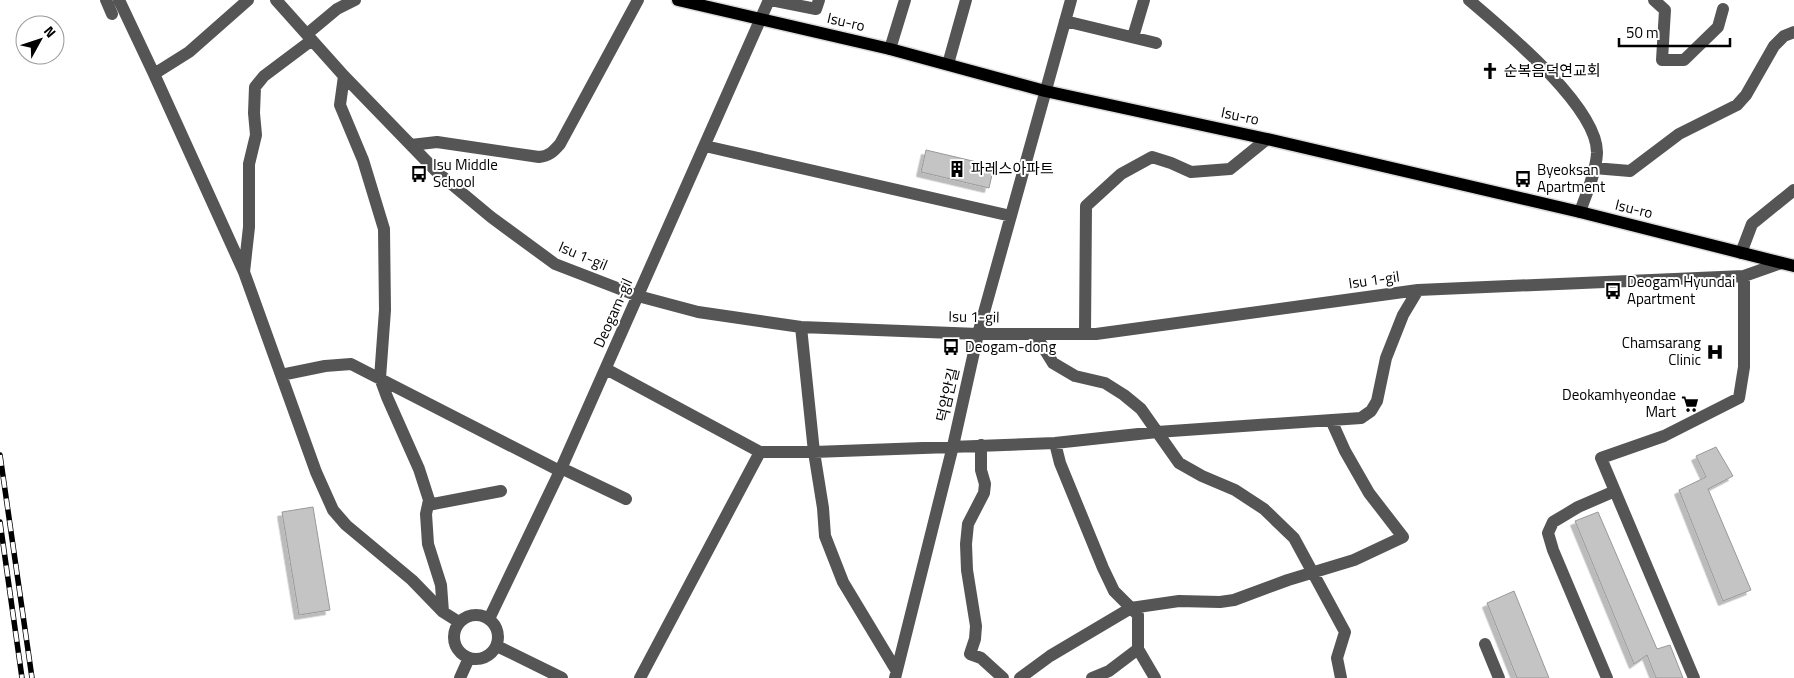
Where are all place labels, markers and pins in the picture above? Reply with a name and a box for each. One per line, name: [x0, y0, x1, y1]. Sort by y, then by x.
place label: 순복음덕연교회: [1504, 59, 1601, 82]
church icon: 순복음덕연교회: [1480, 61, 1500, 81]
place label: Isu Middle School: [433, 153, 498, 193]
place label: 파레스아파트: [971, 157, 1054, 180]
place label: Byeoksan Apartment: [1537, 158, 1606, 198]
building icon: 파레스아파트: [947, 159, 967, 179]
bus stop icon: Isu Middle School: [409, 164, 429, 184]
bus stop icon: Byeoksan Apartment: [1513, 169, 1533, 189]
place label: Deogam Hyundai Apartment: [1627, 270, 1735, 310]
bus stop icon: Deogam Hyundai Apartment: [1603, 281, 1623, 301]
place label: Chamsarang Clinic: [1622, 331, 1701, 371]
place label: Deogam-dong: [965, 335, 1056, 358]
bus stop icon: Deogam-dong: [941, 337, 961, 357]
hospital icon: Chamsarang Clinic: [1705, 342, 1725, 362]
place label: Deokamhyeondae Mart: [1562, 383, 1677, 423]
supermarket icon: Deokamhyeondae Mart: [1680, 394, 1700, 414]

